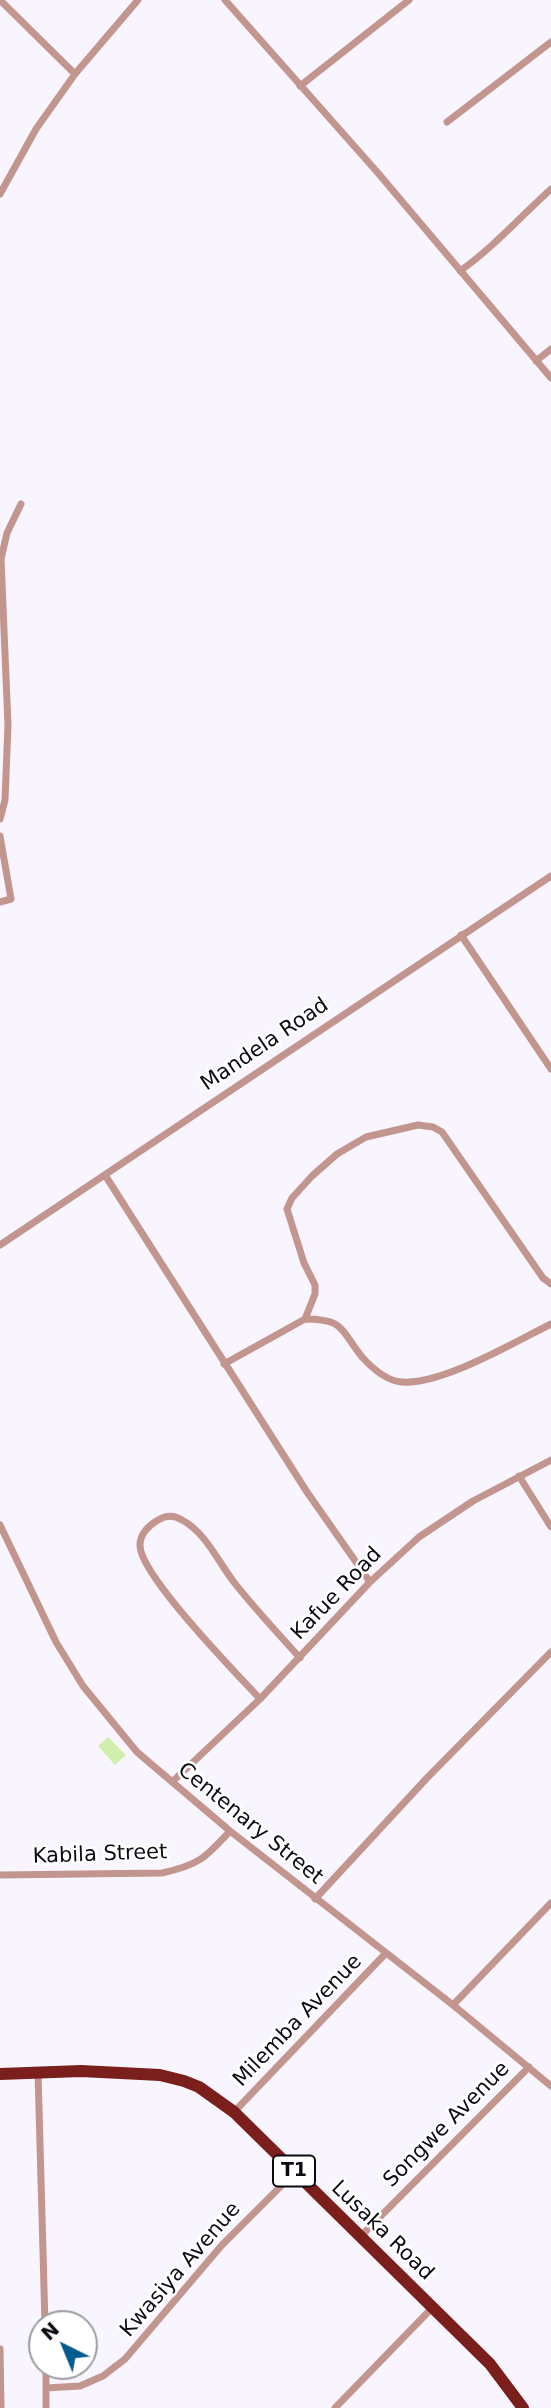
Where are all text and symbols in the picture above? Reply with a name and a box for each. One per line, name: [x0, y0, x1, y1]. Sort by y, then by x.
street label: Mandela Road: [196, 993, 334, 1097]
street label: Kafue Road: [287, 1542, 387, 1646]
street label: Centenary Street: [172, 1758, 328, 1890]
street label: Kabila Street: [32, 1840, 168, 1870]
street label: Milemba Avenue: [228, 1950, 368, 2092]
street label: Songwe Avenue: [379, 2057, 515, 2193]
road number: T1: [273, 2156, 315, 2186]
street label: Lusaka Road: [326, 2176, 438, 2286]
street label: Kwasiya Avenue: [116, 2197, 246, 2343]
north arrow: [28, 2310, 98, 2380]
text: N: [37, 2318, 63, 2345]

